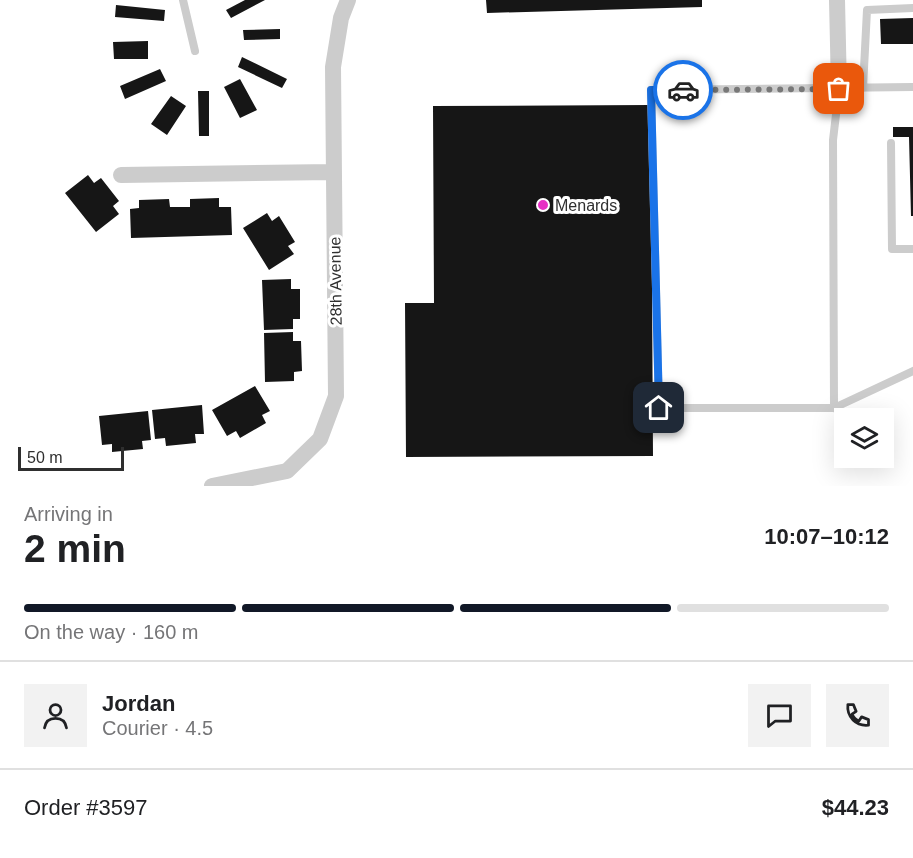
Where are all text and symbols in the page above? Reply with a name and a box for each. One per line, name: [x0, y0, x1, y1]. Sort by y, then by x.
courier: [653, 60, 713, 120]
pin: [813, 63, 864, 114]
icon: bag: [822, 72, 855, 105]
icon: car: [667, 74, 700, 107]
place label: Menards: [555, 197, 617, 214]
marker: Menards: [536, 198, 550, 212]
street label: 28th Avenue: [326, 236, 345, 325]
pin: [633, 382, 684, 433]
icon: home: [642, 391, 675, 424]
map controls: [834, 408, 894, 468]
button: layers: [834, 408, 894, 468]
scale bar: [18, 444, 124, 472]
text: 50 m: [27, 449, 63, 466]
text: Arriving in: [24, 503, 113, 525]
text: 10:07–10:12: [764, 524, 889, 549]
text: 2 min: [24, 527, 126, 570]
text: On the way · 160 m: [24, 621, 199, 643]
button: person: [24, 684, 87, 747]
button: chat: [748, 684, 811, 747]
button: phone: [826, 684, 889, 747]
text: Jordan: [102, 691, 175, 716]
text: Courier · 4.5: [102, 717, 213, 739]
text: Order #3597: [24, 795, 148, 820]
text: $44.23: [822, 795, 889, 820]

